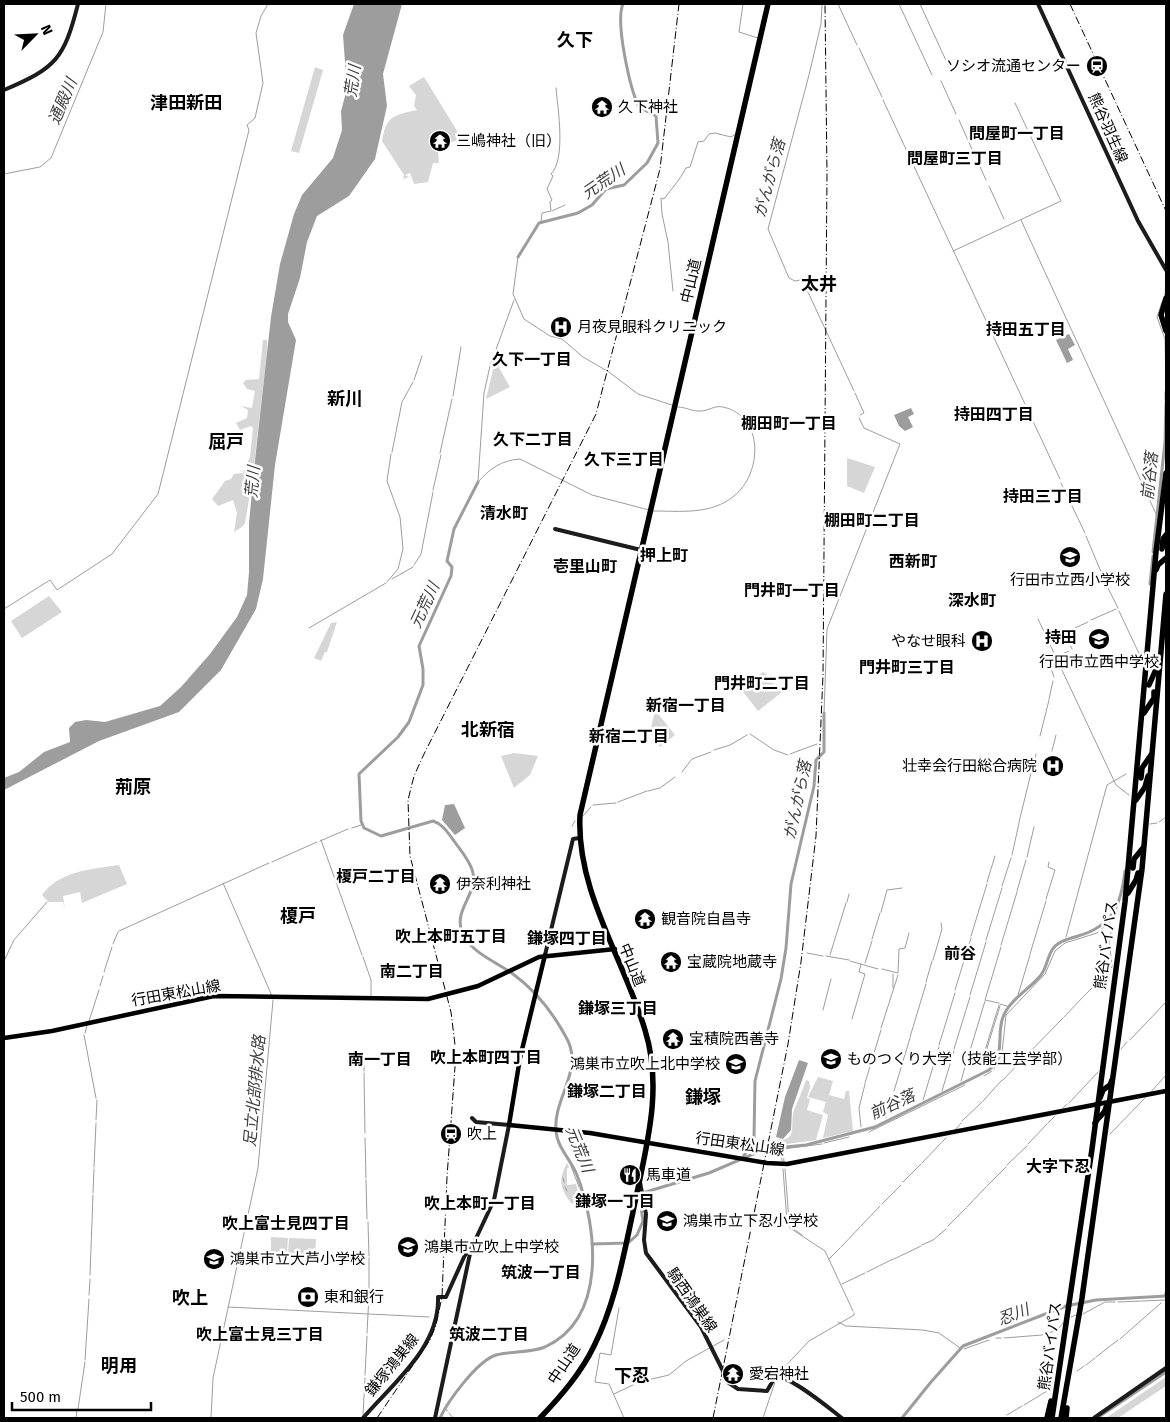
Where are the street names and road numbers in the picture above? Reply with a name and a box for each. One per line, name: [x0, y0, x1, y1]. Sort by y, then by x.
street label: 熊谷羽生線: [1085, 90, 1131, 166]
street label: 中山道: [677, 257, 705, 305]
street label: 熊谷バイパス: [1091, 899, 1121, 991]
street label: 中山道: [615, 941, 649, 989]
street label: 行田東松山線: [130, 976, 222, 1010]
street label: 行田東松山線: [694, 1129, 786, 1159]
street label: 騎西鴻巣線: [663, 1264, 721, 1336]
street label: 熊谷バイパス: [1035, 1300, 1065, 1392]
street label: 鎌塚鴻巣線: [361, 1330, 423, 1400]
street label: 中山道: [544, 1340, 584, 1388]

